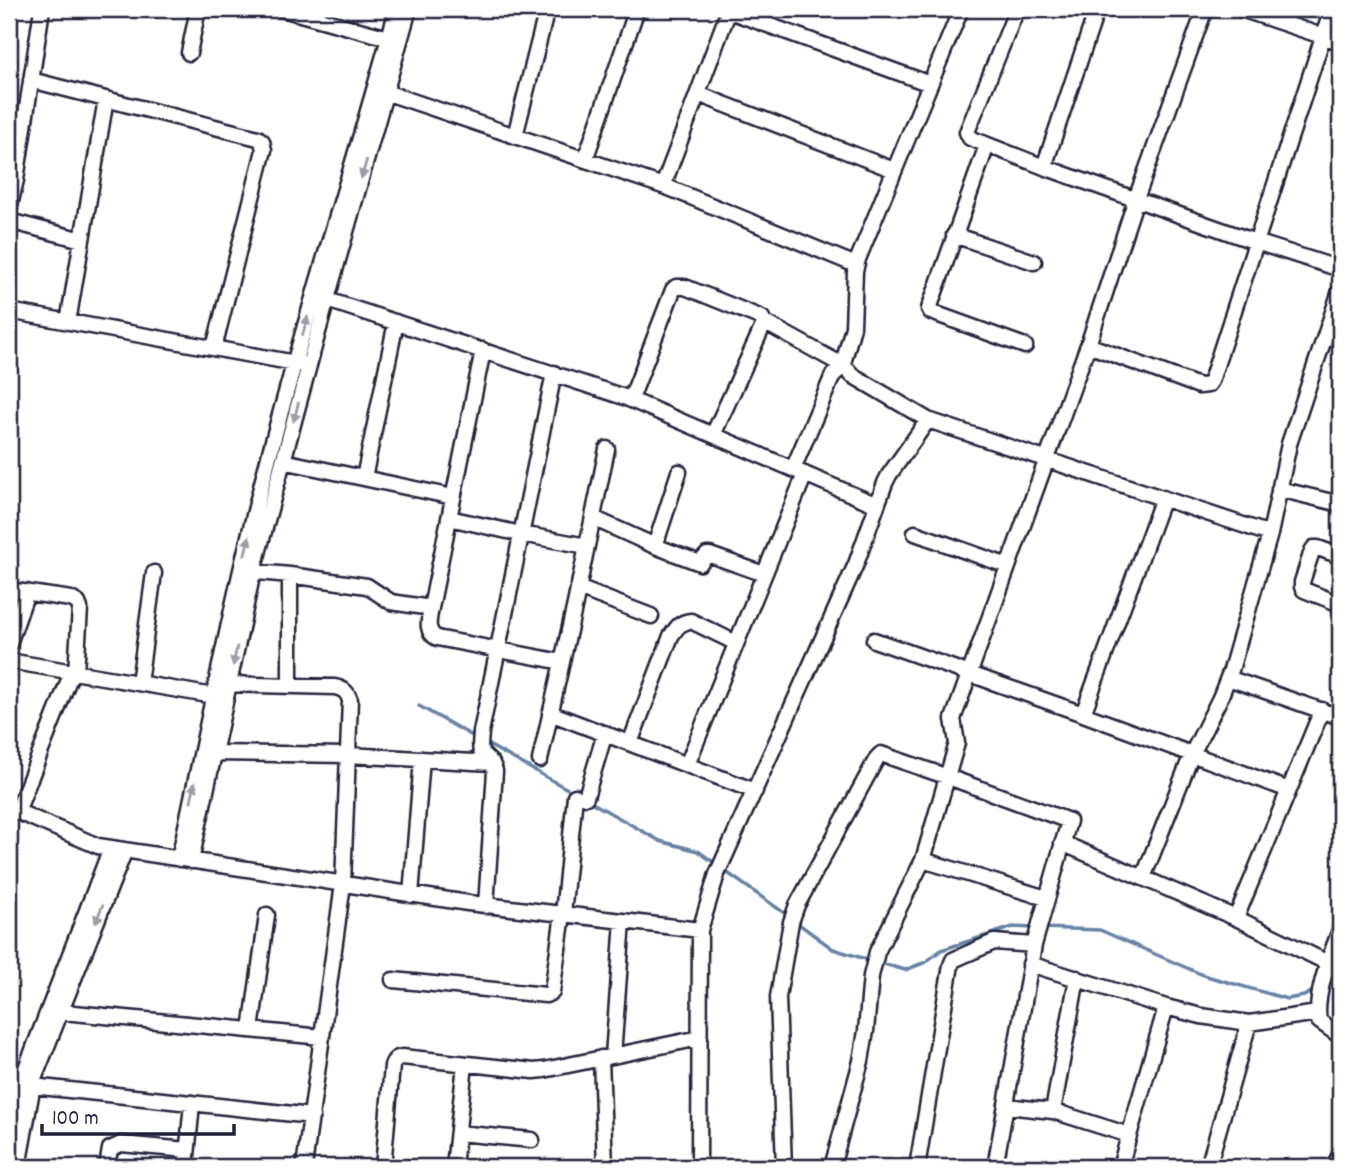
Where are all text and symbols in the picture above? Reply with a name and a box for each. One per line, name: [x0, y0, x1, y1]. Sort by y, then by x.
one-way arrow: [358, 159, 368, 180]
one-way arrow: [300, 315, 311, 337]
one-way arrow: [291, 401, 301, 422]
one-way arrow: [242, 535, 253, 557]
one-way arrow: [230, 645, 241, 667]
one-way arrow: [188, 781, 199, 803]
one-way arrow: [94, 903, 105, 924]
scale bar: [42, 1092, 234, 1136]
text: 100 m: [52, 1105, 99, 1135]

